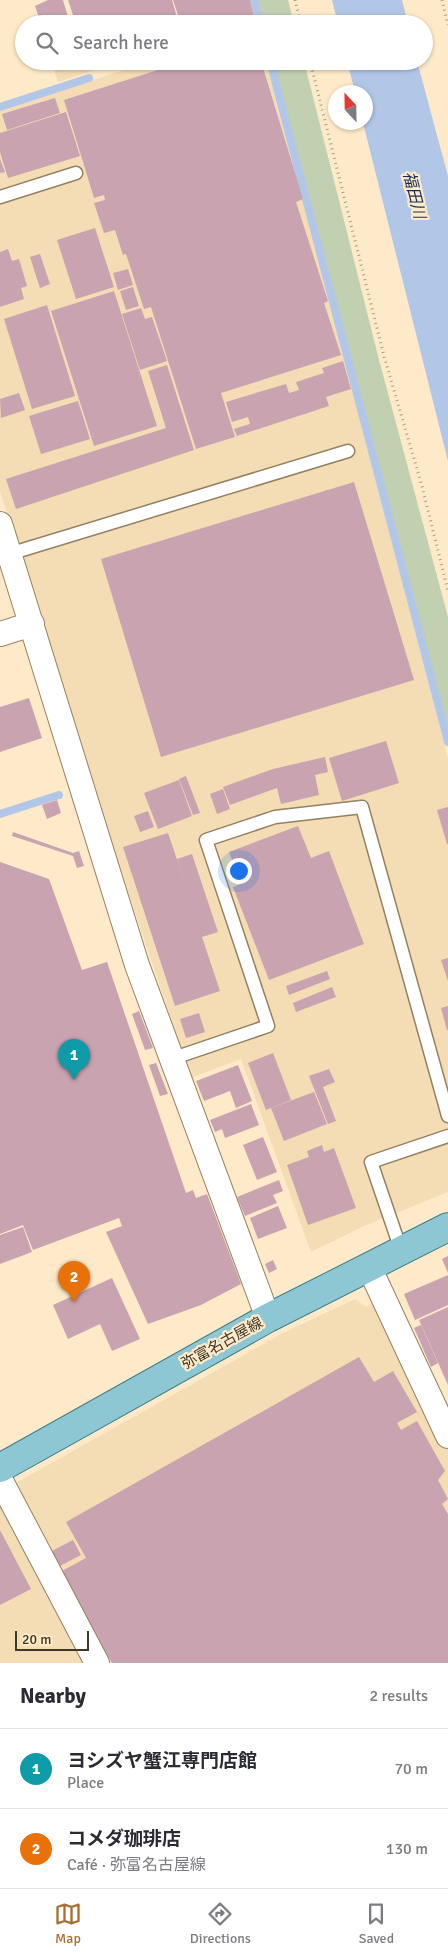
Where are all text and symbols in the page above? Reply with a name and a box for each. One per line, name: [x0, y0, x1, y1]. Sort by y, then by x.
search box: [15, 15, 433, 70]
icon: search: [33, 29, 61, 57]
text: Search here: [73, 31, 169, 55]
north arrow: [328, 85, 373, 130]
water label: 福田川: [398, 169, 430, 223]
your location: [226, 858, 252, 884]
pin: 1: [58, 1039, 90, 1080]
pin: 2: [58, 1261, 90, 1302]
street label: 弥富名古屋線: [178, 1313, 266, 1373]
scale bar: [15, 1628, 89, 1651]
text: 20 m: [22, 1631, 51, 1648]
text: Nearby: [20, 1683, 86, 1709]
text: 2 results: [369, 1686, 428, 1706]
text: ヨシズヤ蟹江専門店館: [67, 1749, 257, 1773]
text: 1: [32, 1759, 40, 1779]
text: 70 m: [394, 1759, 428, 1779]
text: Place: [67, 1773, 104, 1793]
text: コメダ珈琲店: [67, 1827, 181, 1851]
text: 2: [32, 1839, 40, 1859]
text: 130 m: [386, 1839, 428, 1859]
text: Café · 弥富名古屋線: [67, 1855, 206, 1875]
tab: Map: [54, 1900, 82, 1947]
tab: Directions: [190, 1900, 251, 1947]
tab: Saved: [359, 1900, 394, 1947]

